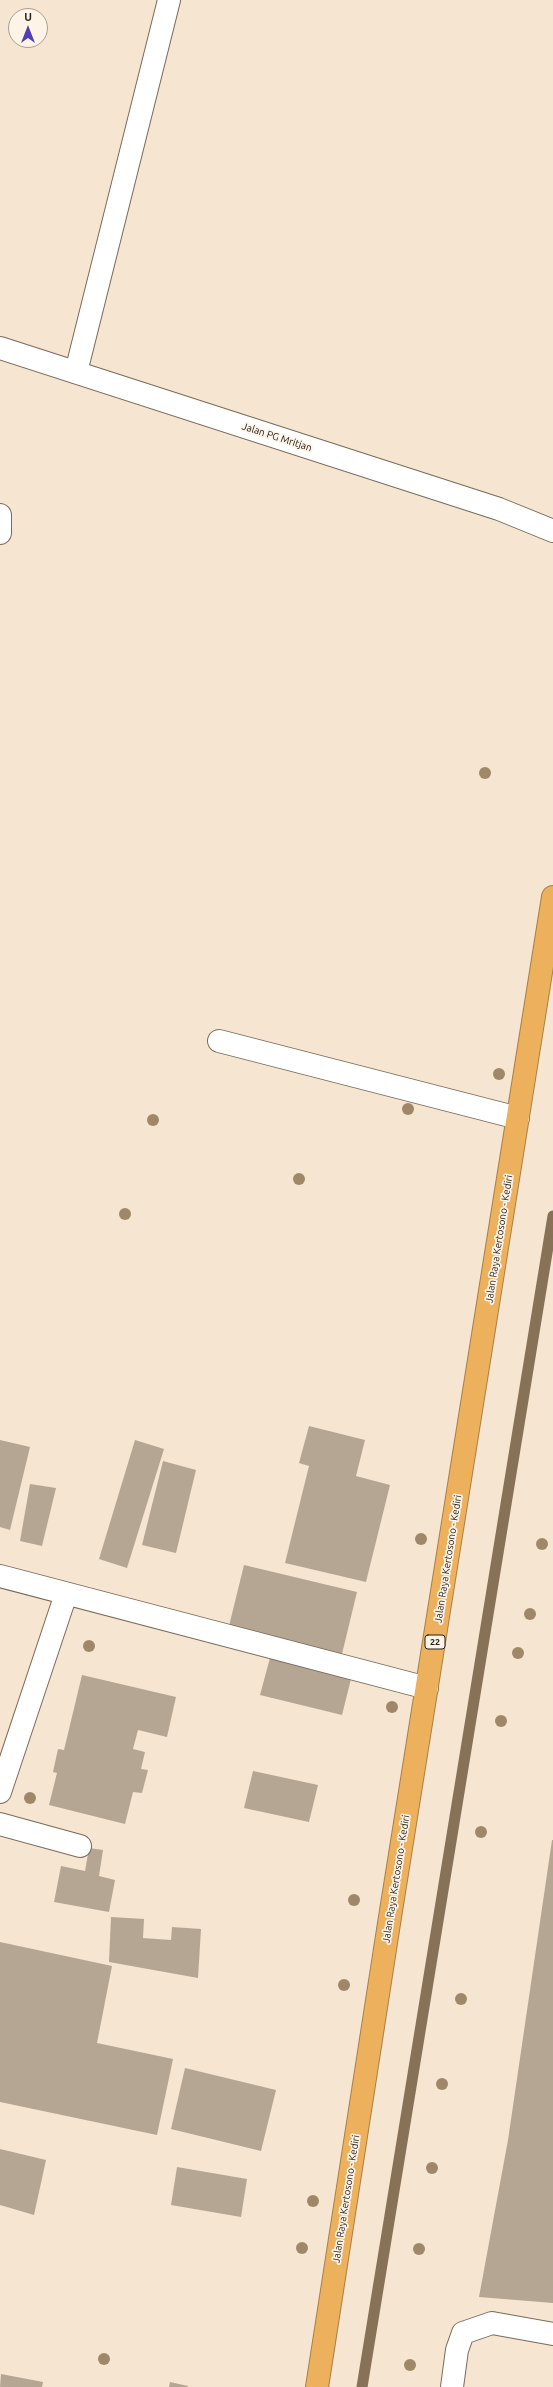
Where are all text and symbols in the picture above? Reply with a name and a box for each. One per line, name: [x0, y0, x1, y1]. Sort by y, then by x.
north arrow: [8, 8, 48, 48]
text: U: [24, 11, 32, 23]
street label: Jalan PG Mritjan: [240, 420, 314, 454]
street label: Jalan Raya Kertosono - Kediri: [483, 1174, 515, 1304]
street label: Jalan Raya Kertosono - Kediri: [432, 1494, 464, 1624]
road number: 22: [425, 1635, 445, 1649]
street label: Jalan Raya Kertosono - Kediri: [380, 1814, 412, 1944]
street label: Jalan Raya Kertosono - Kediri: [330, 2134, 362, 2264]

